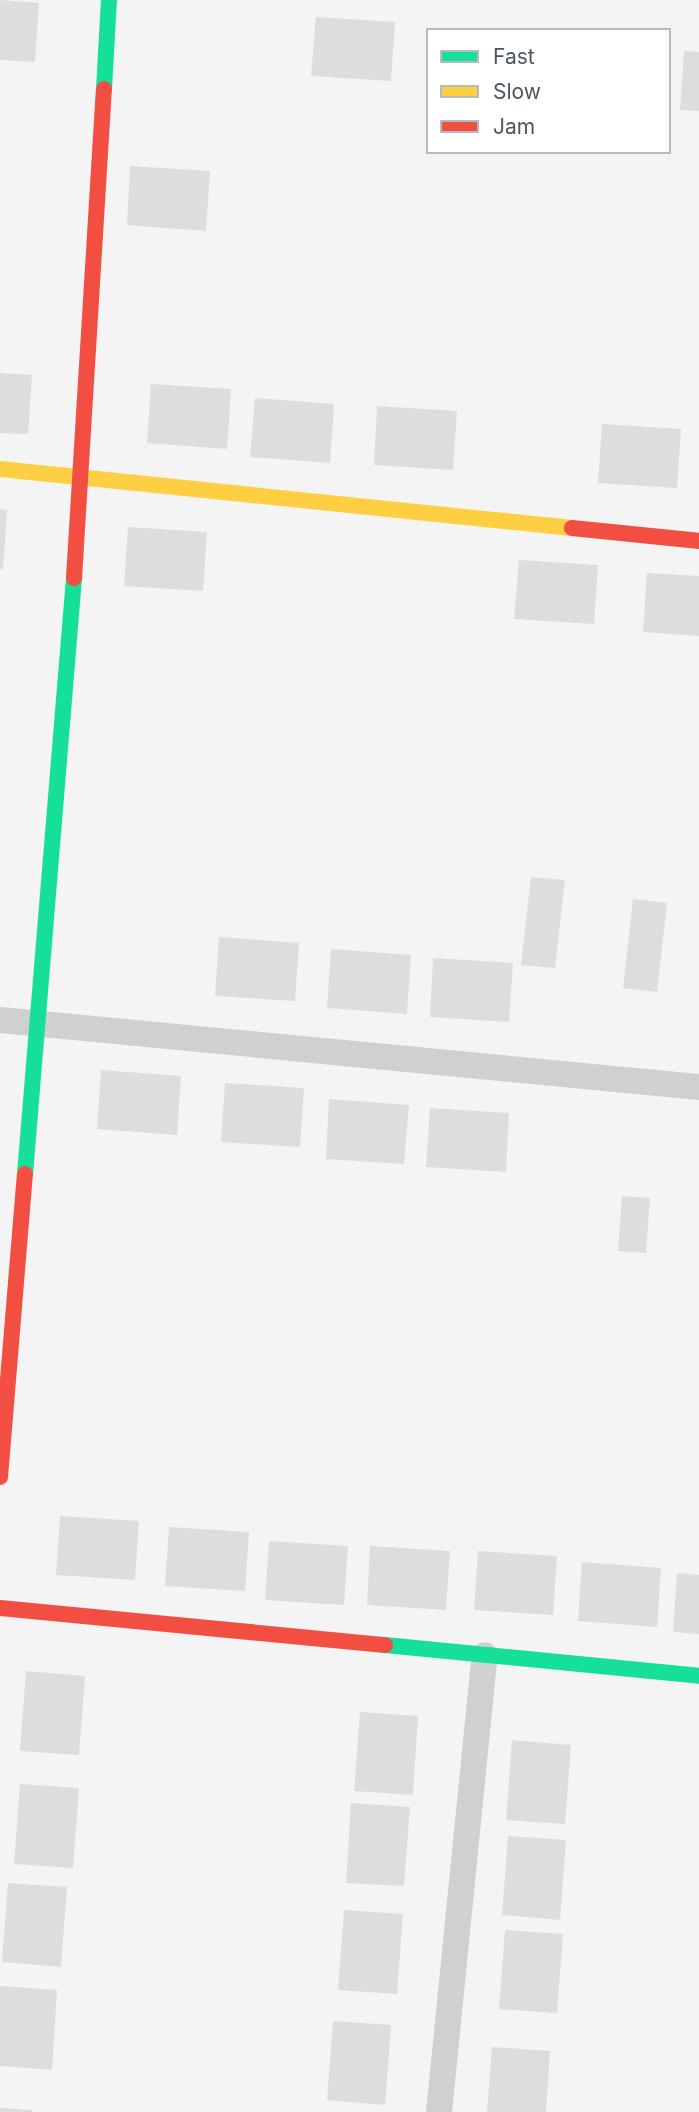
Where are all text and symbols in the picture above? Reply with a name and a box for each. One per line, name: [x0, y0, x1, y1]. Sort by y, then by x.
legend: [426, 28, 671, 154]
text: Fast: [493, 44, 535, 69]
text: Slow: [493, 79, 541, 104]
text: Jam: [493, 114, 535, 139]

